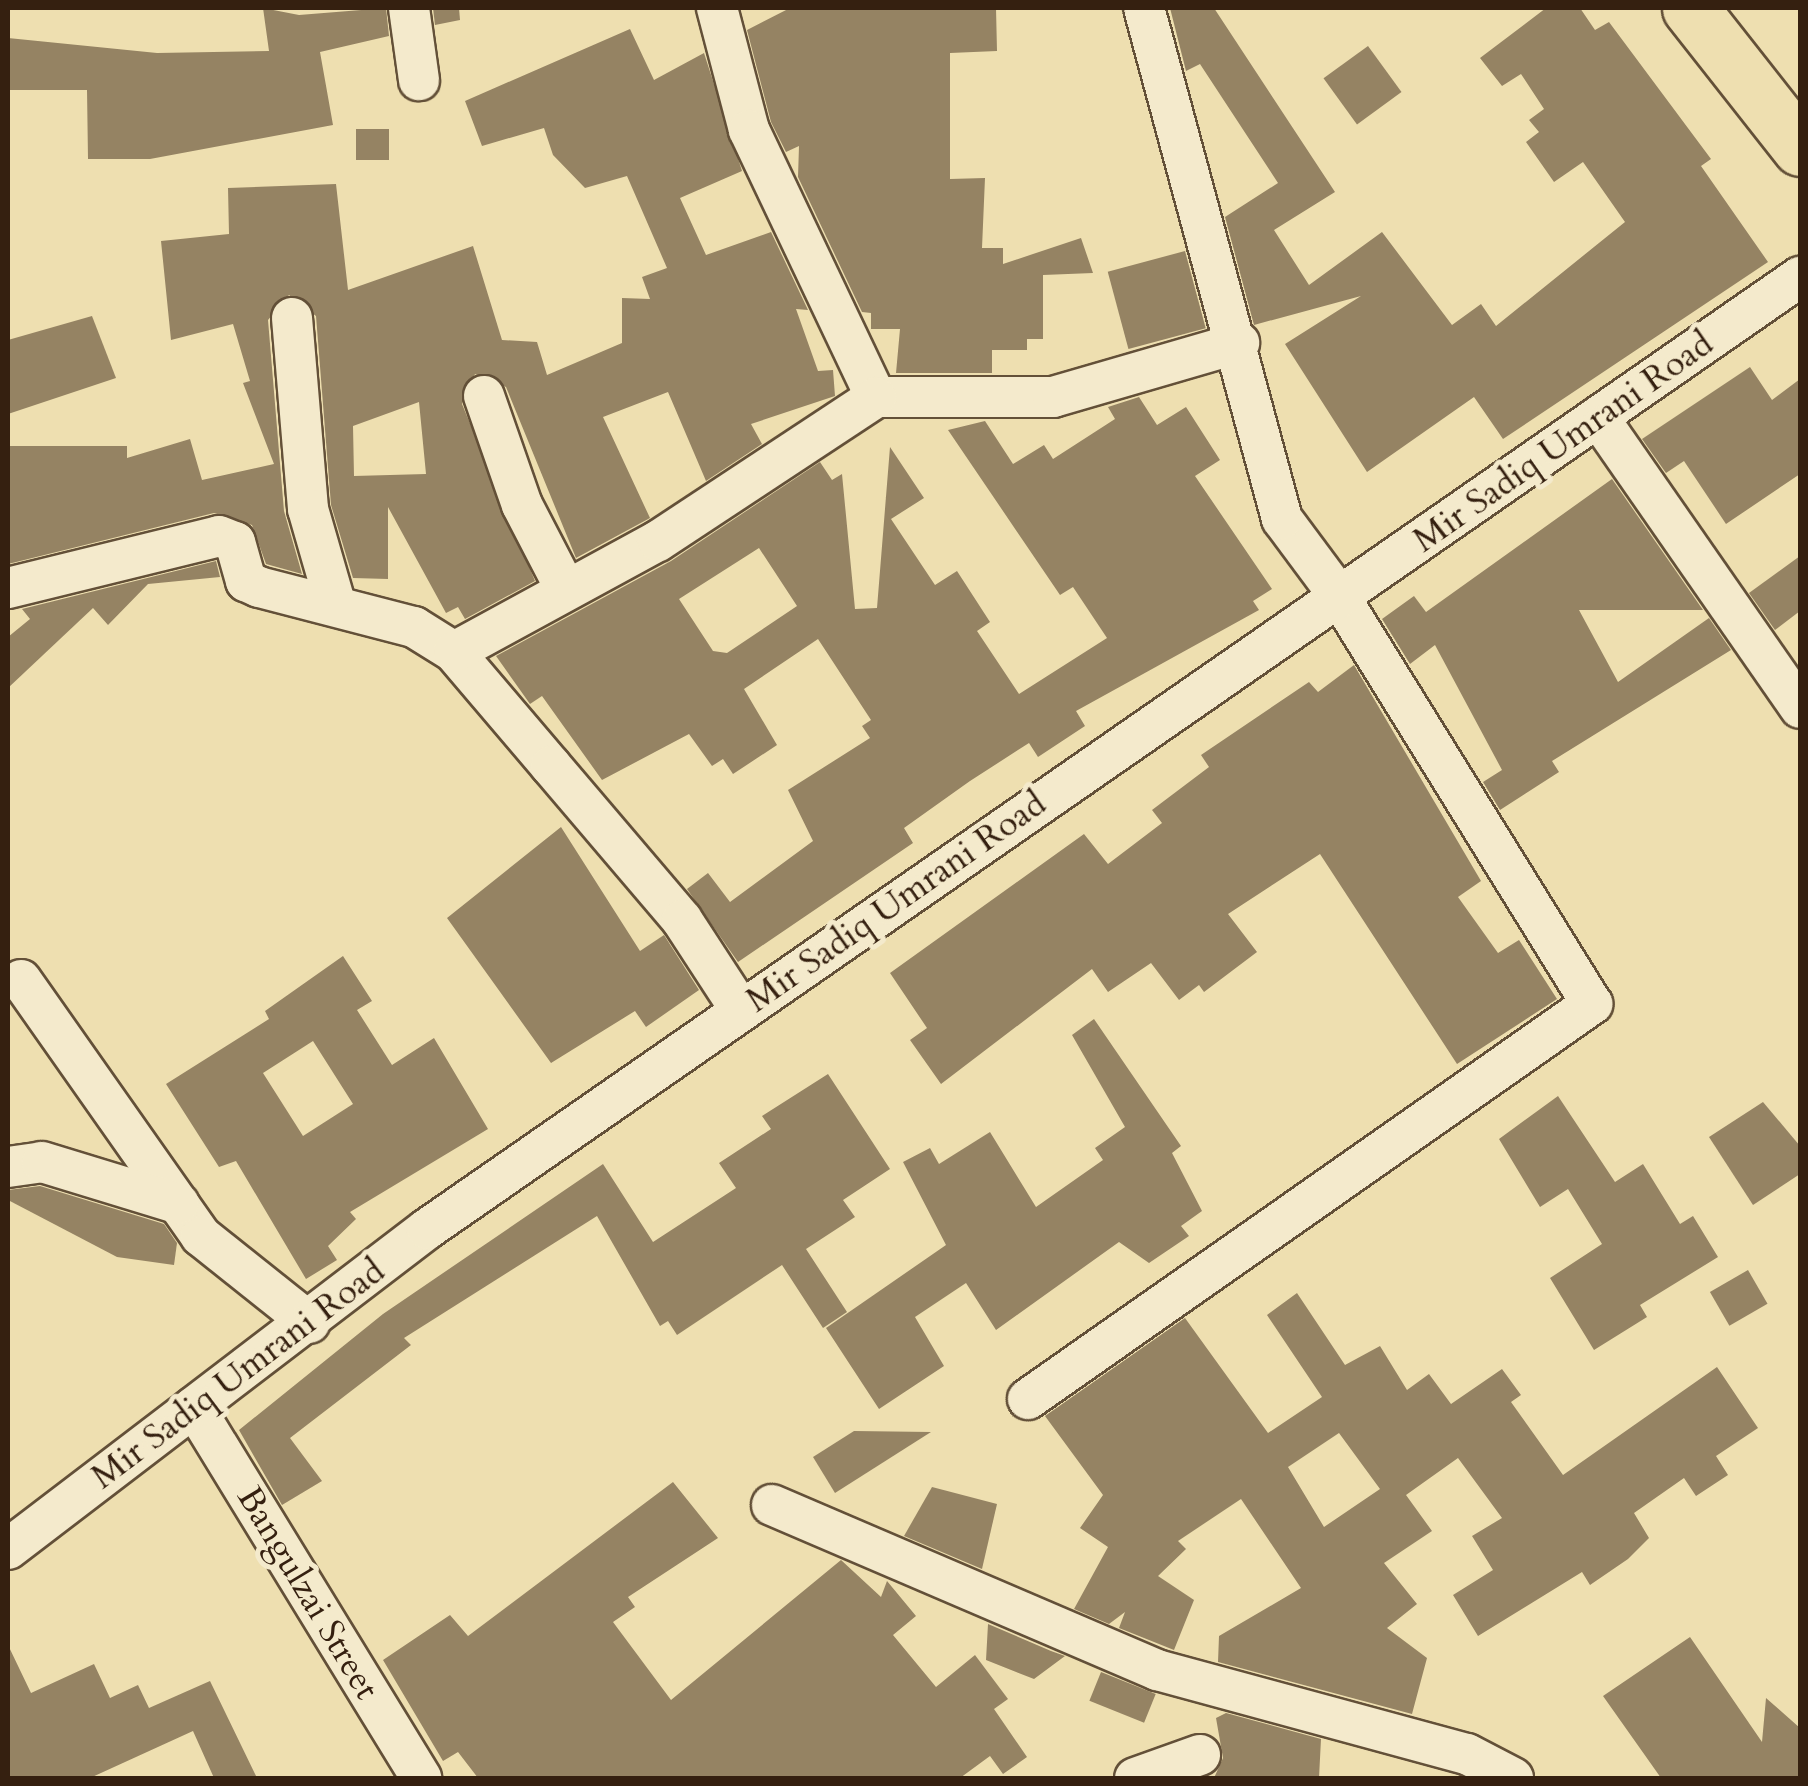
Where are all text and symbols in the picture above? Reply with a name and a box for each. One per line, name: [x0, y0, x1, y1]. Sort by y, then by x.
street label: Mir Sadiq Umrani Road: [1405, 323, 1721, 561]
street label: Mir Sadiq Umrani Road: [738, 783, 1054, 1021]
street label: Mir Sadiq Umrani Road: [83, 1250, 393, 1498]
street label: Bangulzai Street: [228, 1479, 388, 1707]

